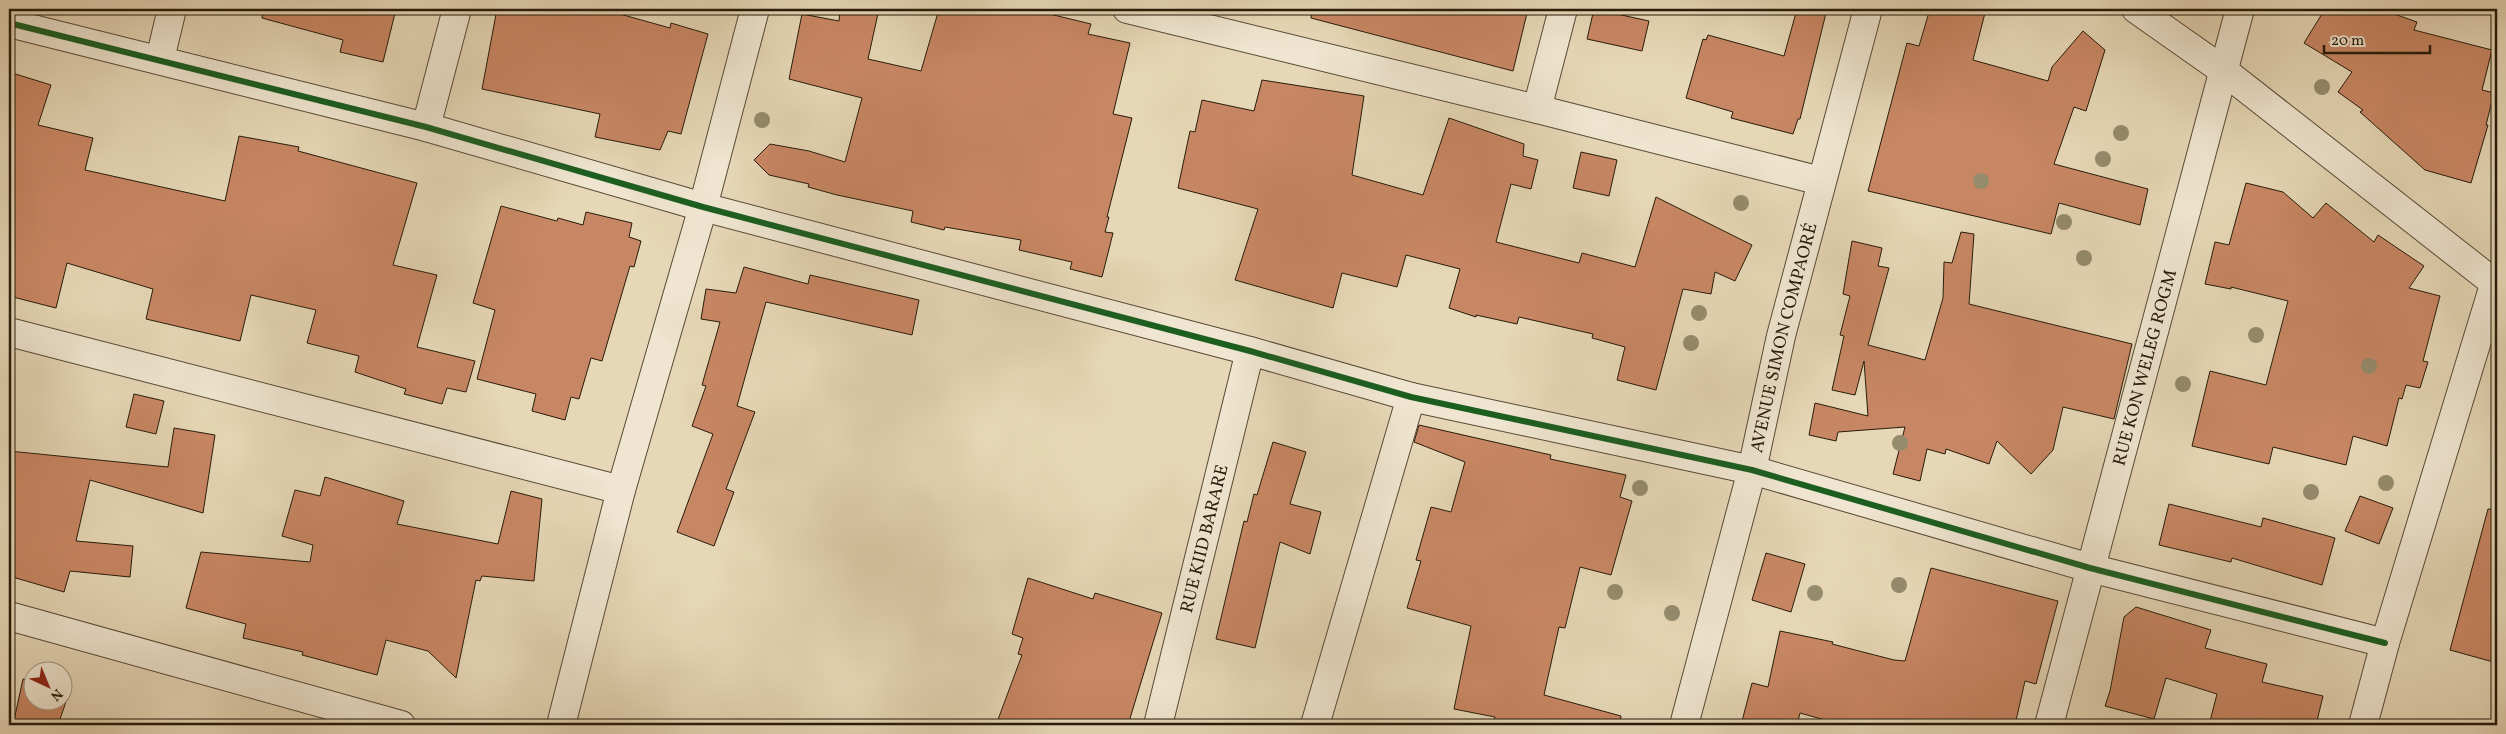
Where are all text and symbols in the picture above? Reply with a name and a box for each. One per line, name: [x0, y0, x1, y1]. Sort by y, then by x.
scale bar: [2324, 22, 2430, 54]
text: 20 m: [2331, 31, 2364, 52]
street label: AVENUE SIMON COMPAORÉ: [1745, 220, 1825, 455]
street label: RUE KON WELEG ROGM: [2108, 267, 2184, 469]
street label: RUE KIID BARARE: [1175, 462, 1236, 616]
north arrow: [22, 662, 72, 712]
text: N: [46, 684, 66, 705]

